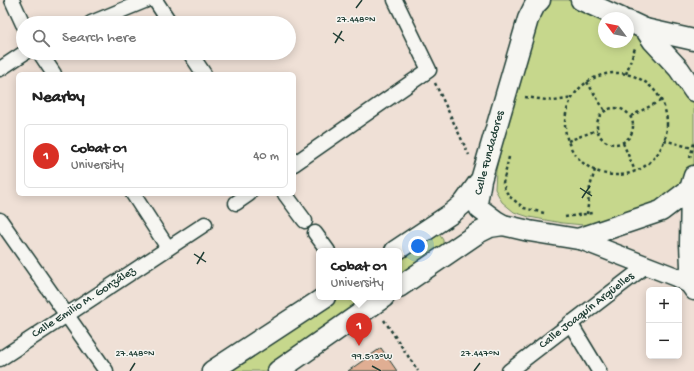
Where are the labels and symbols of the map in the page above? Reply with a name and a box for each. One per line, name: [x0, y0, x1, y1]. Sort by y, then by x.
north arrow: [598, 12, 634, 48]
text: 27.448°N: [336, 14, 376, 26]
street label: Calle Fundadores: [472, 109, 508, 197]
your location: [408, 236, 428, 256]
street label: Calle Emilio M. González: [29, 264, 139, 342]
street label: Calle Joaquín Argüelles: [537, 269, 638, 352]
pin: 1: [346, 313, 372, 346]
text: 27.448°N: [115, 348, 155, 360]
text: 27.447°N: [461, 348, 500, 360]
text: 99.513°W: [351, 351, 393, 363]

